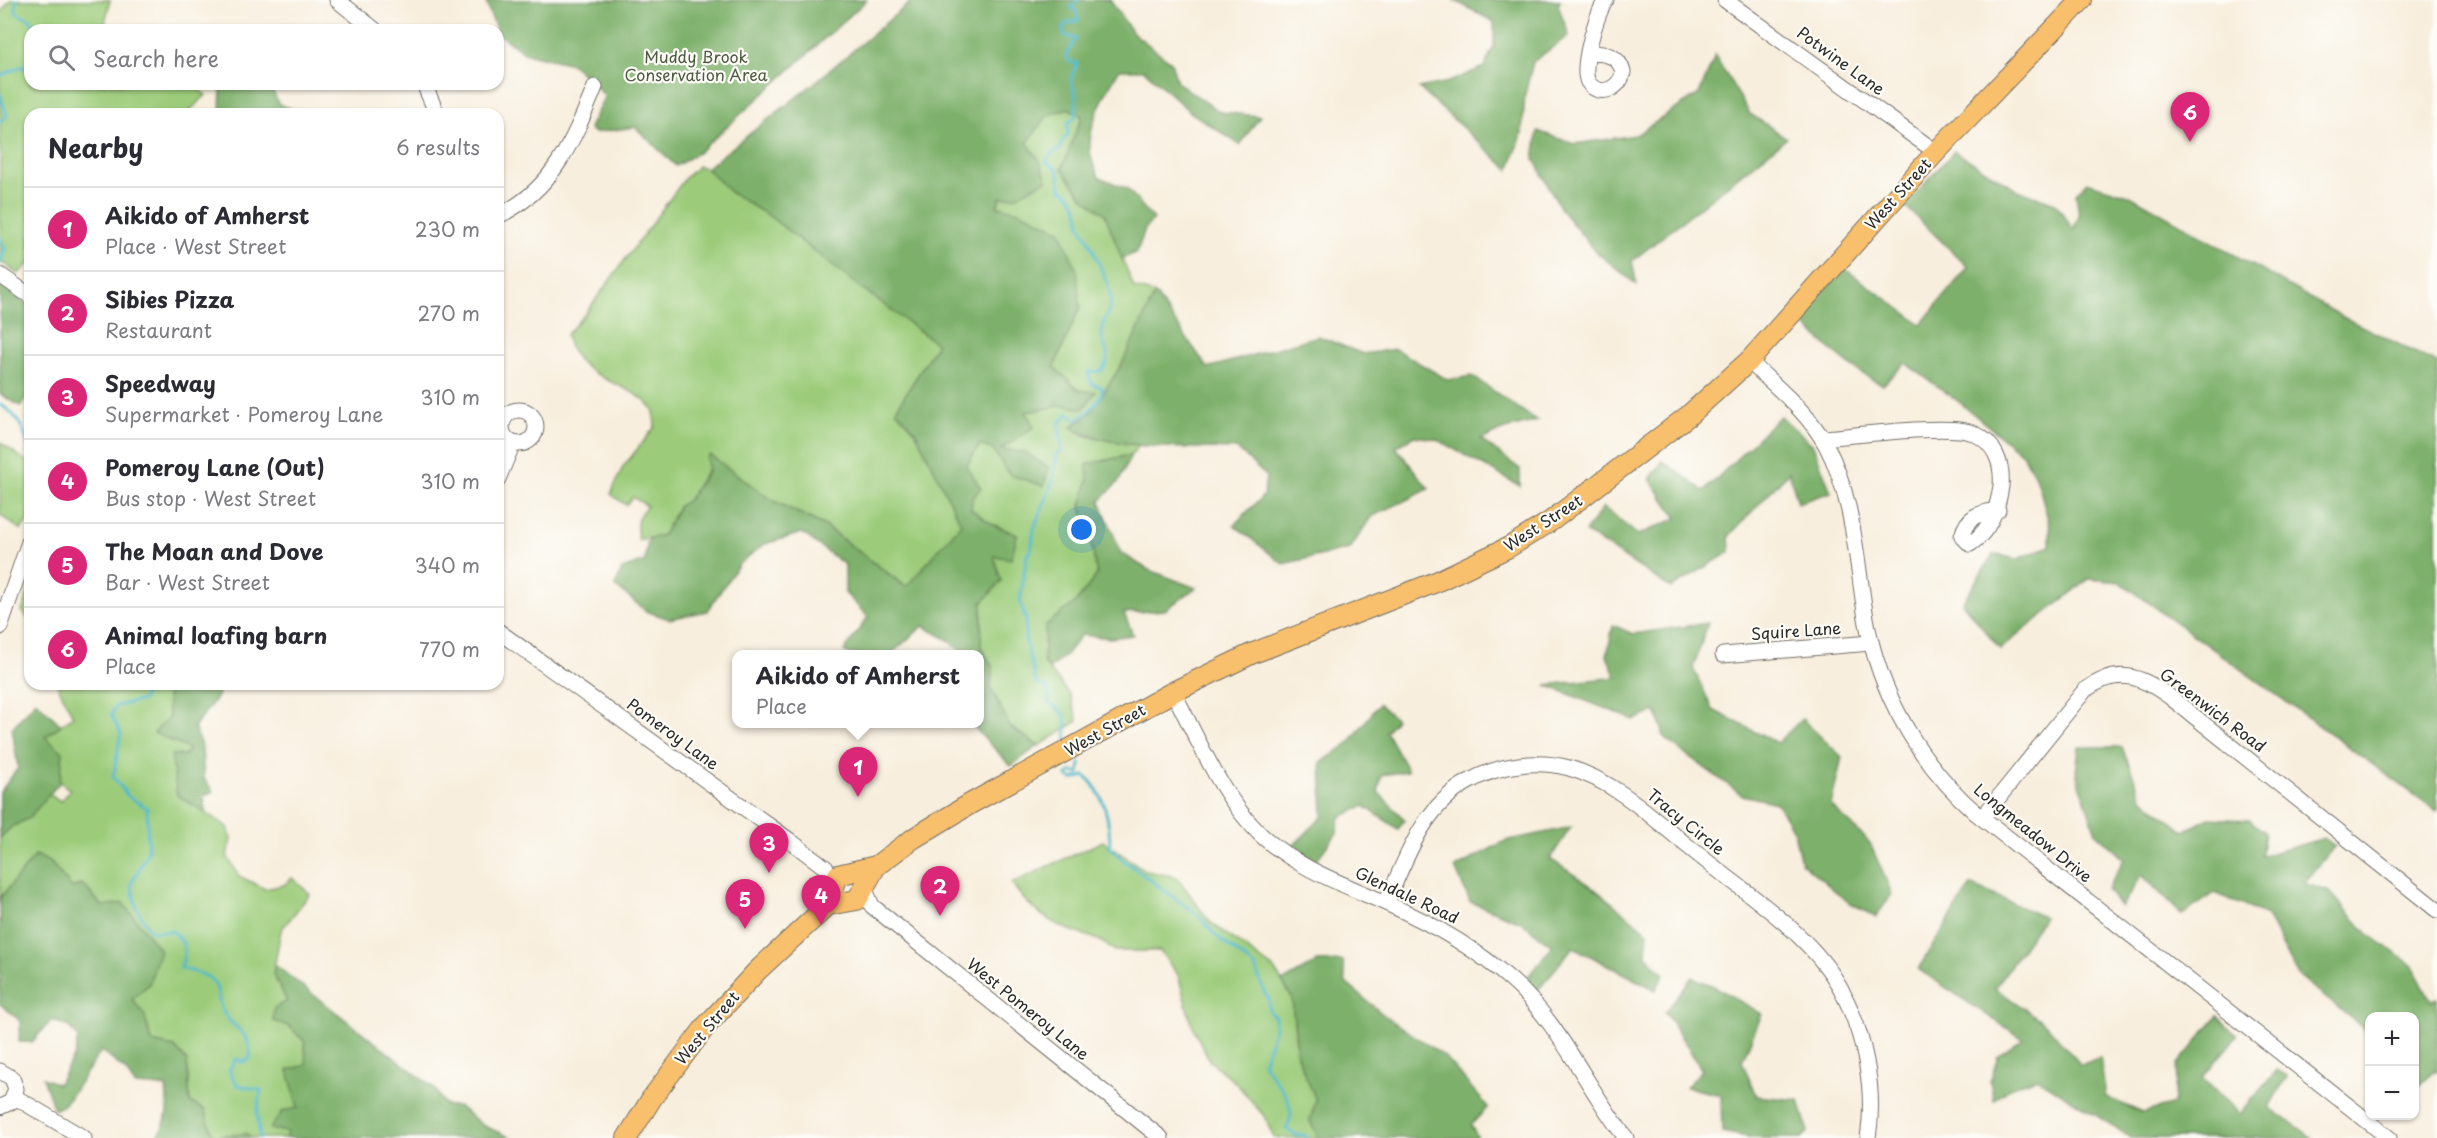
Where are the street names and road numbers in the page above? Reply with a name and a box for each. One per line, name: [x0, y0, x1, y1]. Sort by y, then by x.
street label: Potwine Lane: [1793, 20, 1890, 100]
street label: West Street: [1858, 152, 1936, 235]
street label: West Street: [1498, 487, 1587, 557]
street label: Squire Lane: [1750, 615, 1842, 645]
street label: Greenwich Road: [2156, 661, 2272, 757]
street label: Pomeroy Lane: [623, 692, 725, 775]
street label: West Street: [1060, 697, 1150, 761]
street label: Longmeadow Drive: [1969, 777, 2098, 888]
street label: Tracy Circle: [1643, 782, 1731, 860]
street label: Glendale Road: [1352, 860, 1463, 929]
street label: West Pomeroy Lane: [962, 951, 1095, 1065]
street label: West Street: [668, 985, 744, 1069]

